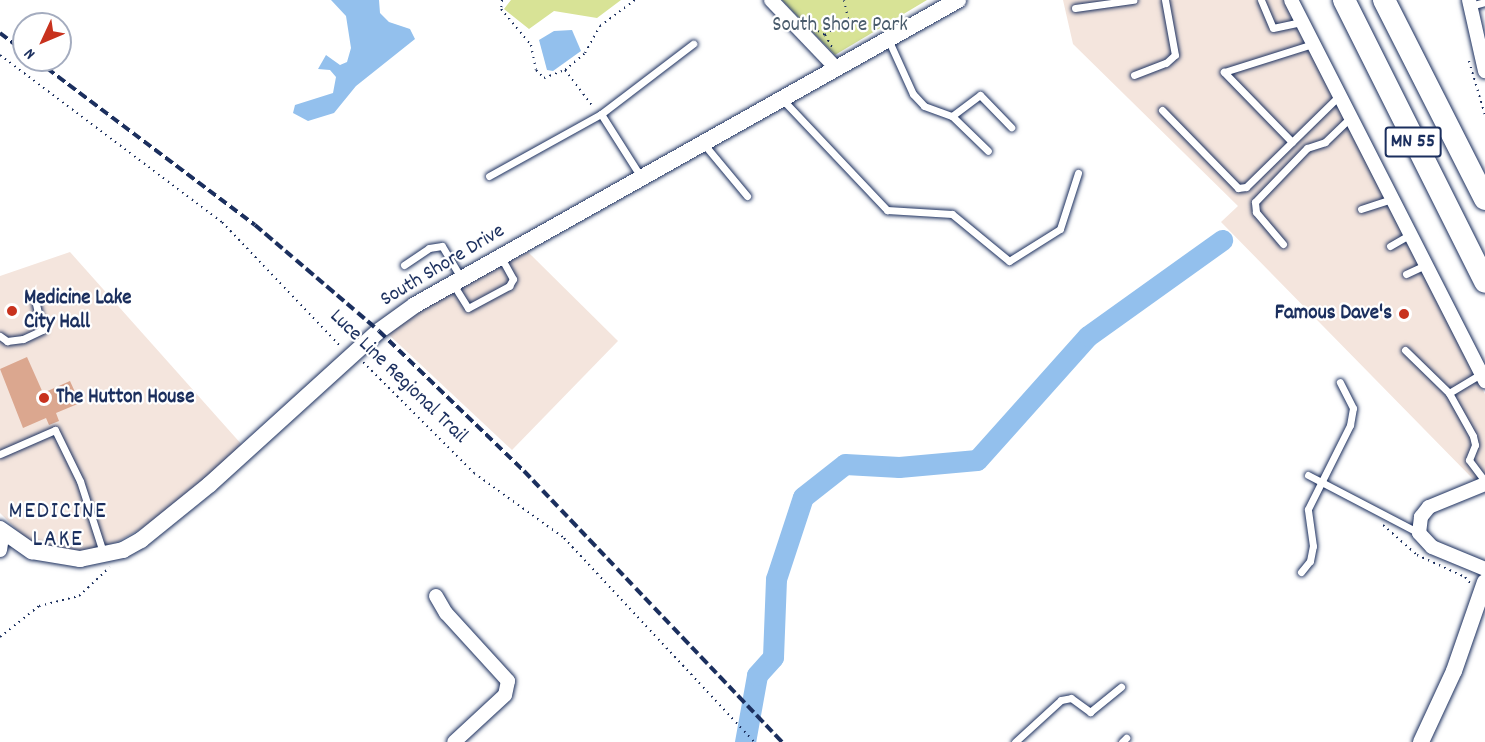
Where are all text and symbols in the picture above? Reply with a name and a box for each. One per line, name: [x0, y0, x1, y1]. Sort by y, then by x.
north arrow: [12, 12, 72, 72]
park label: South Shore Park: [772, 13, 908, 39]
text: N: [19, 43, 41, 64]
road number: MN 55: [1384, 125, 1442, 159]
street label: South Shore Drive: [376, 219, 510, 313]
place label: Medicine Lake City Hall: [24, 286, 132, 336]
place label: Famous Dave's: [1275, 301, 1392, 327]
marker: Medicine Lake City Hall: [5, 304, 19, 318]
street label: Luce Line Regional Trail: [324, 305, 472, 449]
marker: Famous Dave's: [1397, 307, 1411, 321]
place label: The Hutton House: [56, 385, 194, 411]
marker: The Hutton House: [37, 391, 51, 405]
district label: MEDICINE LAKE: [9, 499, 107, 555]

